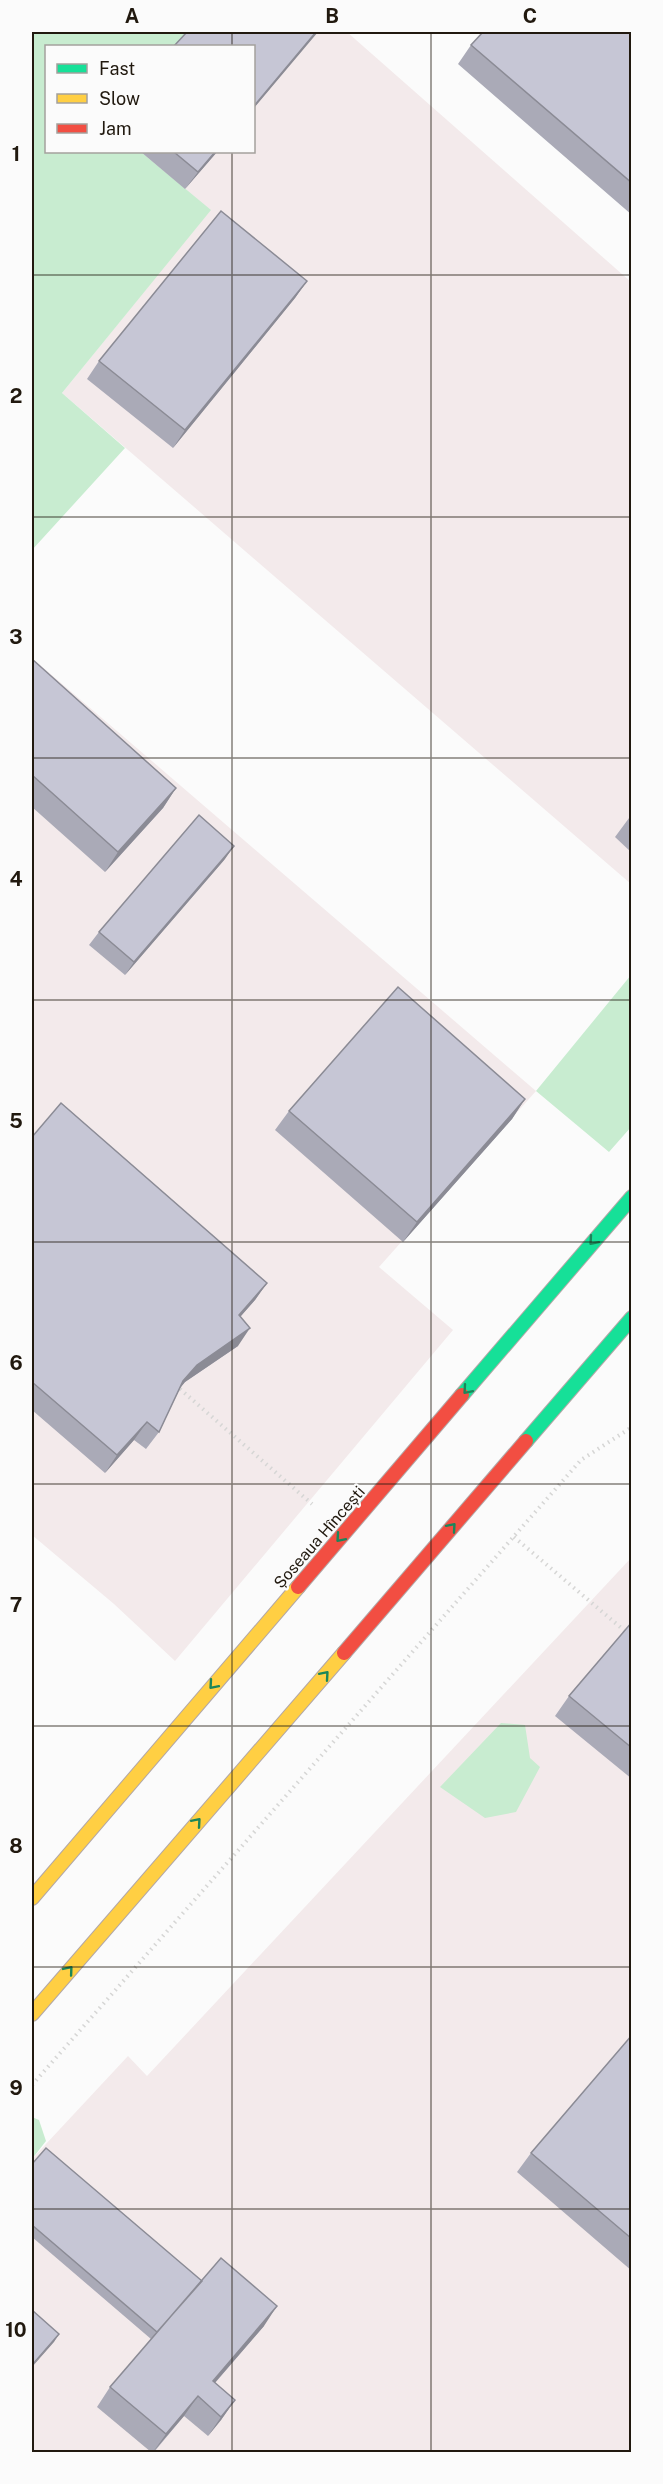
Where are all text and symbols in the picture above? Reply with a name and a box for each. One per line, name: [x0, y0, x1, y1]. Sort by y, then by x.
text: A: [125, 4, 139, 28]
text: B: [325, 4, 339, 28]
text: C: [523, 4, 537, 28]
legend: [45, 45, 255, 153]
text: Fast: [99, 58, 135, 79]
text: Slow: [99, 88, 140, 109]
text: Jam: [99, 118, 132, 139]
text: 1: [12, 142, 20, 166]
text: 2: [10, 384, 22, 408]
text: 3: [9, 625, 23, 649]
text: 4: [9, 867, 23, 891]
text: 5: [9, 1109, 23, 1133]
one-way arrow: [590, 1234, 601, 1245]
text: 6: [9, 1351, 23, 1375]
one-way arrow: [463, 1383, 474, 1394]
street label: Șoseaua Hîncești: [270, 1482, 369, 1592]
one-way arrow: [445, 1523, 456, 1534]
one-way arrow: [336, 1531, 347, 1542]
text: 7: [10, 1593, 22, 1617]
one-way arrow: [318, 1671, 329, 1682]
one-way arrow: [209, 1678, 220, 1689]
one-way arrow: [190, 1818, 201, 1829]
text: 8: [9, 1834, 23, 1858]
one-way arrow: [62, 1966, 73, 1977]
text: 9: [9, 2076, 23, 2100]
text: 10: [5, 2318, 27, 2342]

